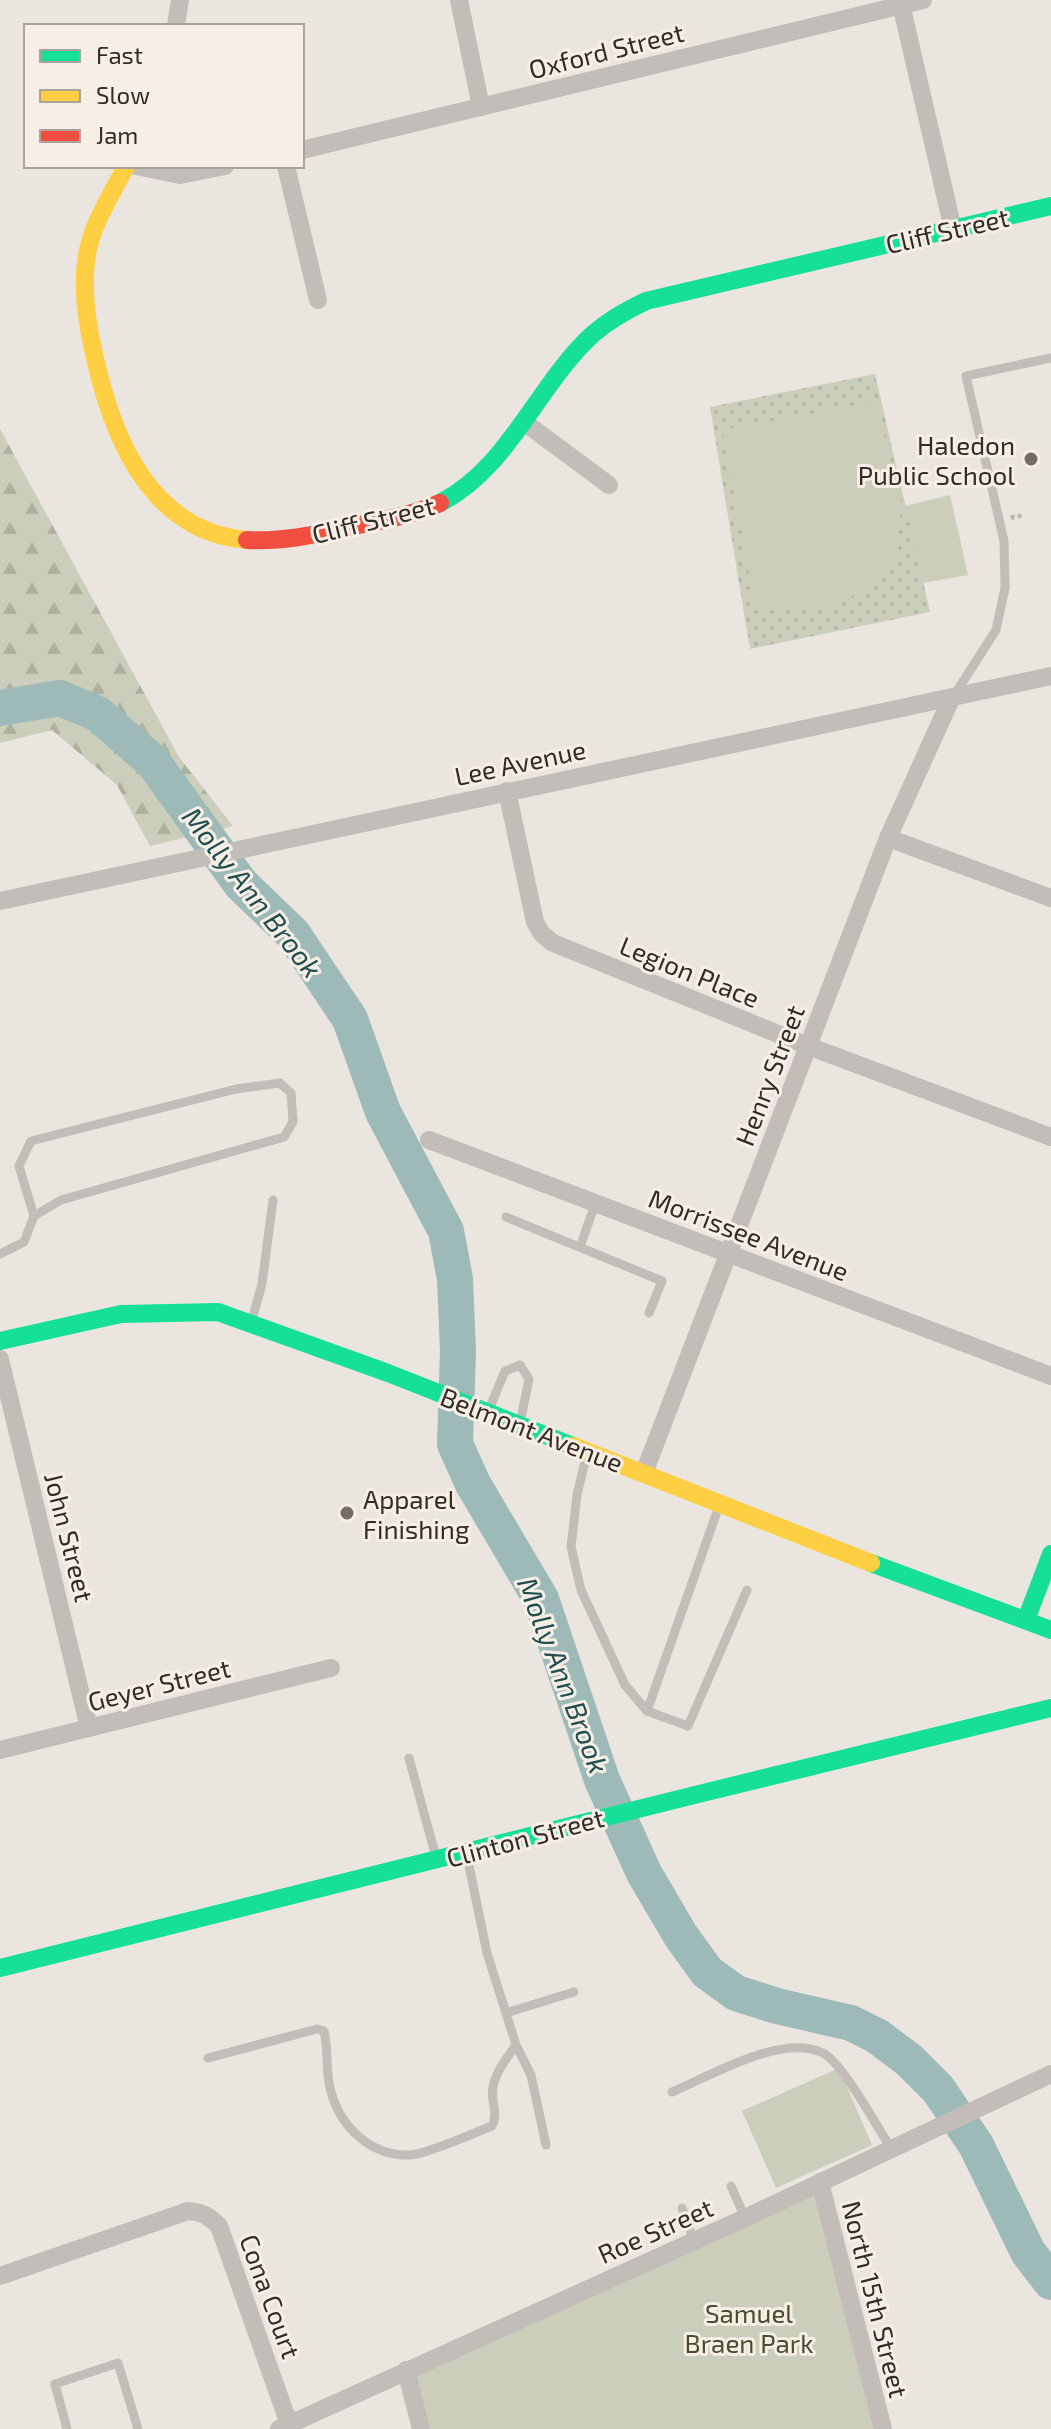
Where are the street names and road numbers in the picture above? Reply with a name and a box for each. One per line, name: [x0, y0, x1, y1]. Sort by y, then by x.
street label: Oxford Street: [525, 16, 687, 84]
street label: Cliff Street: [882, 201, 1012, 259]
street label: Cliff Street: [308, 489, 438, 549]
street label: Lee Avenue: [451, 733, 589, 791]
street label: Legion Place: [616, 929, 764, 1013]
street label: Henry Street: [728, 1000, 810, 1150]
street label: Morrissee Avenue: [645, 1182, 853, 1286]
street label: Belmont Avenue: [437, 1380, 627, 1478]
street label: John Street: [39, 1469, 101, 1605]
street label: Geyer Street: [85, 1651, 234, 1717]
street label: Clinton Street: [443, 1801, 607, 1873]
street label: Roe Street: [593, 2191, 717, 2269]
street label: North 15th Street: [837, 2197, 915, 2401]
street label: Cona Court: [234, 2230, 308, 2362]

